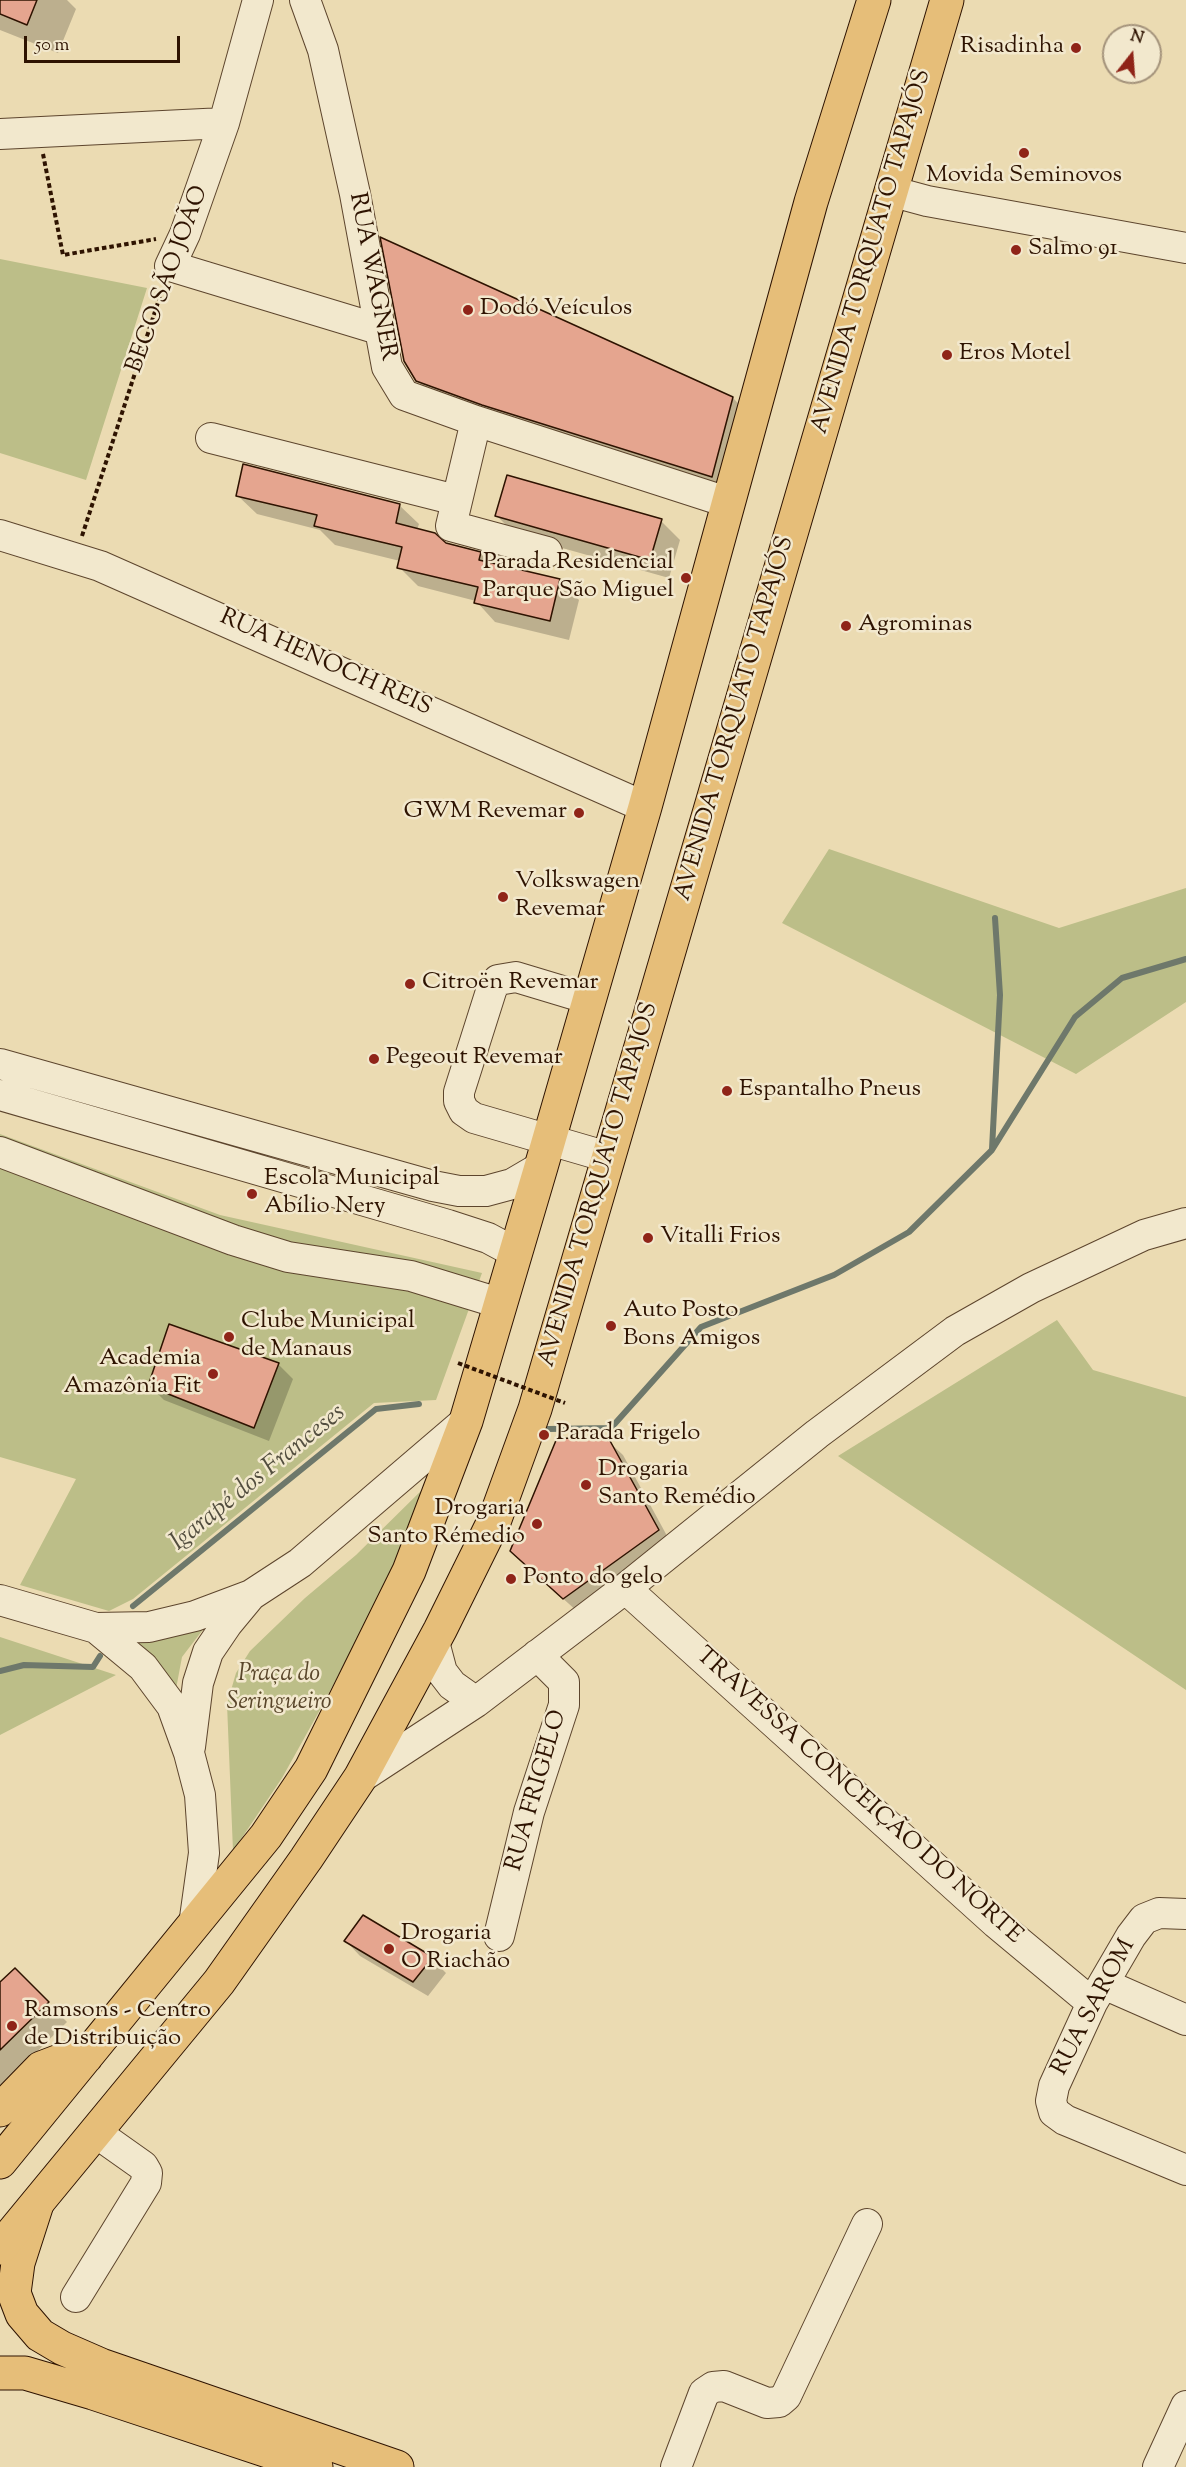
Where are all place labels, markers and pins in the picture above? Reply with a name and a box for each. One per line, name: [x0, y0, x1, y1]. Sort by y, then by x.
place label: Risadinha: [960, 34, 1064, 62]
marker: Risadinha: [1069, 41, 1083, 55]
marker: Movida Seminovos: [1017, 146, 1031, 160]
place label: Movida Seminovos: [926, 163, 1122, 191]
place label: Salmo 91: [1028, 236, 1118, 264]
marker: Salmo 91: [1009, 243, 1023, 257]
place label: Dodó Veículos: [480, 296, 632, 324]
marker: Dodó Veículos: [461, 303, 475, 317]
place label: Eros Motel: [959, 341, 1071, 369]
marker: Eros Motel: [940, 348, 954, 362]
place label: Parada Residencial Parque São Miguel: [482, 550, 674, 606]
marker: Parada Residencial Parque São Miguel: [679, 571, 693, 585]
place label: Agrominas: [858, 612, 972, 640]
marker: Agrominas: [839, 619, 853, 633]
place label: GWM Revemar: [404, 799, 567, 827]
marker: GWM Revemar: [572, 806, 586, 820]
place label: Volkswagen Revemar: [515, 869, 640, 925]
marker: Volkswagen Revemar: [496, 890, 510, 904]
place label: Citroën Revemar: [422, 970, 598, 998]
marker: Citroën Revemar: [403, 977, 417, 991]
place label: Pegeout Revemar: [386, 1045, 563, 1073]
marker: Pegeout Revemar: [367, 1052, 381, 1066]
place label: Espantalho Pneus: [739, 1077, 921, 1105]
marker: Espantalho Pneus: [720, 1084, 734, 1098]
place label: Escola Municipal Abílio Nery: [264, 1166, 440, 1222]
marker: Escola Municipal Abílio Nery: [245, 1187, 259, 1201]
place label: Vitalli Frios: [660, 1224, 780, 1252]
marker: Vitalli Frios: [641, 1231, 655, 1245]
place label: Auto Posto Bons Amigos: [623, 1298, 760, 1354]
place label: Clube Municipal de Manaus: [241, 1309, 415, 1365]
marker: Auto Posto Bons Amigos: [604, 1319, 618, 1333]
marker: Clube Municipal de Manaus: [222, 1330, 236, 1344]
place label: Academia Amazônia Fit: [63, 1346, 201, 1402]
marker: Academia Amazônia Fit: [206, 1367, 220, 1381]
place label: Parada Frigelo: [556, 1421, 700, 1449]
marker: Parada Frigelo: [537, 1428, 551, 1442]
place label: Drogaria Santo Remédio: [598, 1457, 756, 1513]
marker: Drogaria Santo Remédio: [579, 1478, 593, 1492]
place label: Drogaria Santo Rémedio: [367, 1496, 525, 1552]
marker: Drogaria Santo Rémedio: [530, 1517, 544, 1531]
place label: Ponto do gelo: [523, 1565, 663, 1593]
marker: Ponto do gelo: [504, 1572, 518, 1586]
place label: Drogaria O Riachão: [401, 1921, 510, 1977]
marker: Drogaria O Riachão: [382, 1942, 396, 1956]
place label: Ramsons - Centro de Distribuição: [24, 1998, 211, 2054]
marker: Ramsons - Centro de Distribuição: [5, 2019, 19, 2033]

